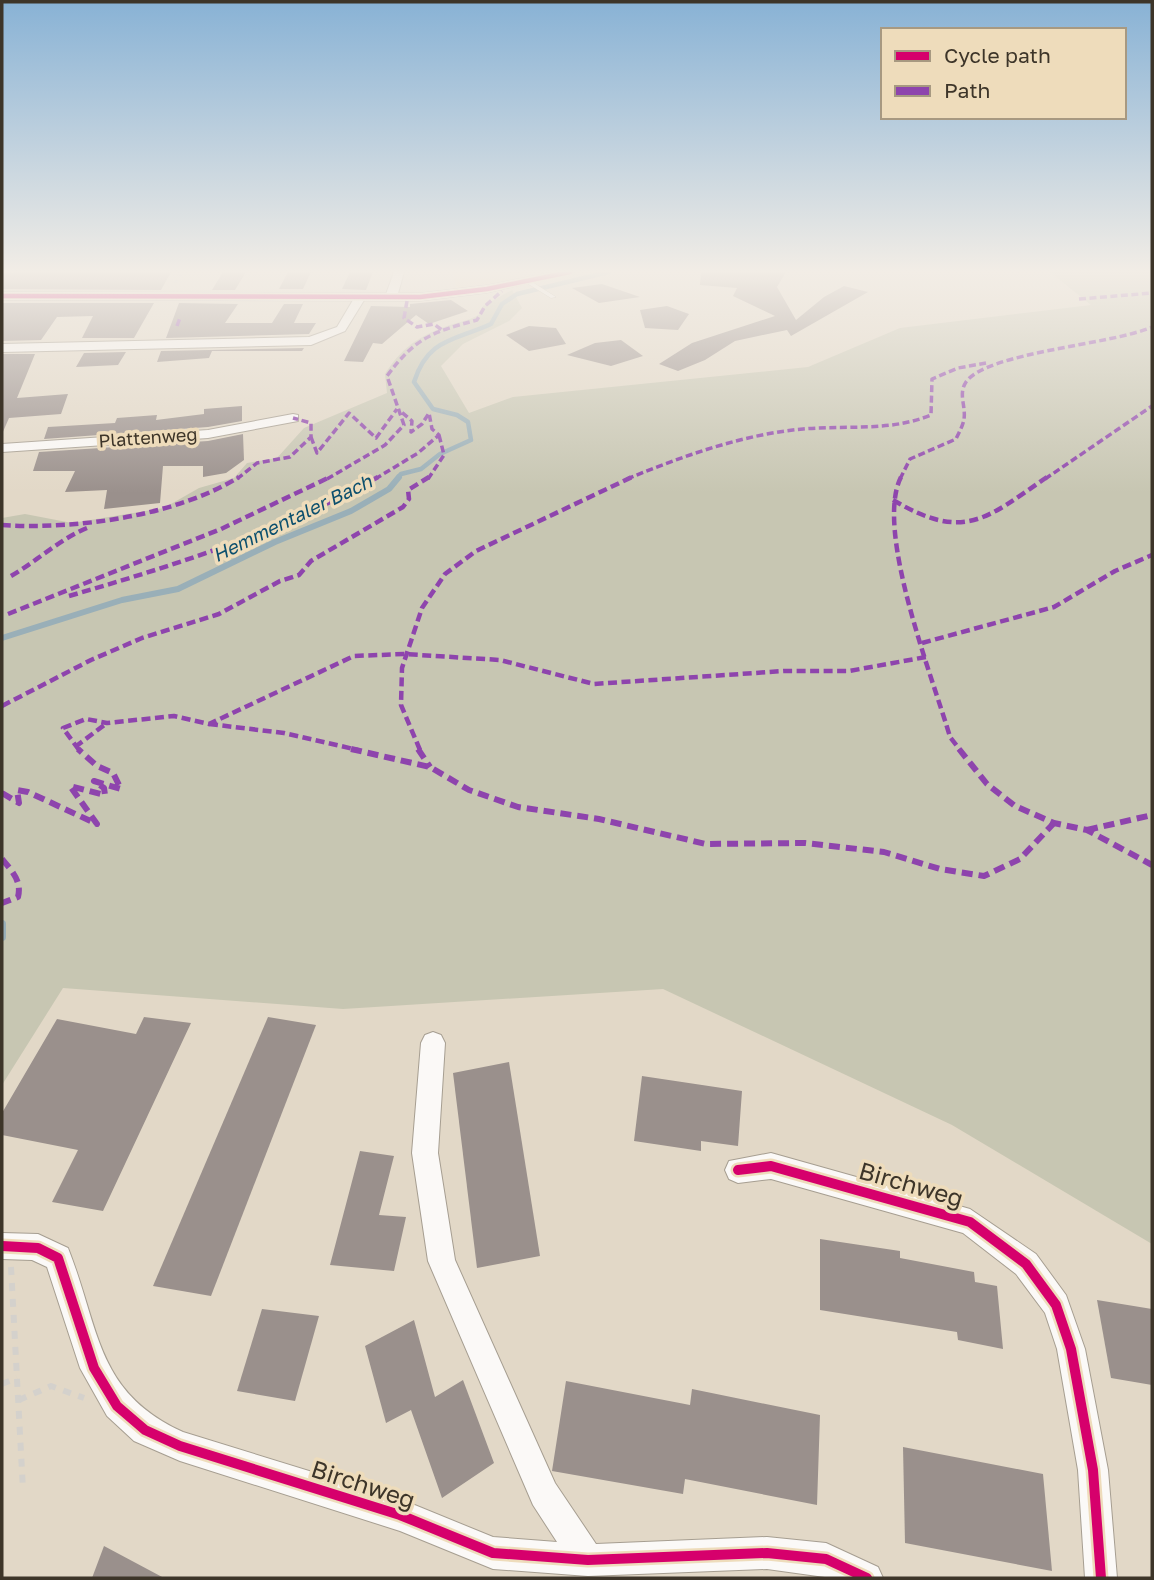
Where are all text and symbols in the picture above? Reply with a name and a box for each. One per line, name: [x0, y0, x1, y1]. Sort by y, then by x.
legend: [881, 28, 1126, 119]
text: Cycle path: [944, 42, 1051, 68]
text: Path: [944, 77, 991, 103]
street label: Plattenweg: [98, 423, 198, 451]
water label: Hemmentaler Bach: [208, 468, 376, 566]
street label: Birchweg: [856, 1155, 967, 1212]
street label: Birchweg: [308, 1453, 419, 1514]

